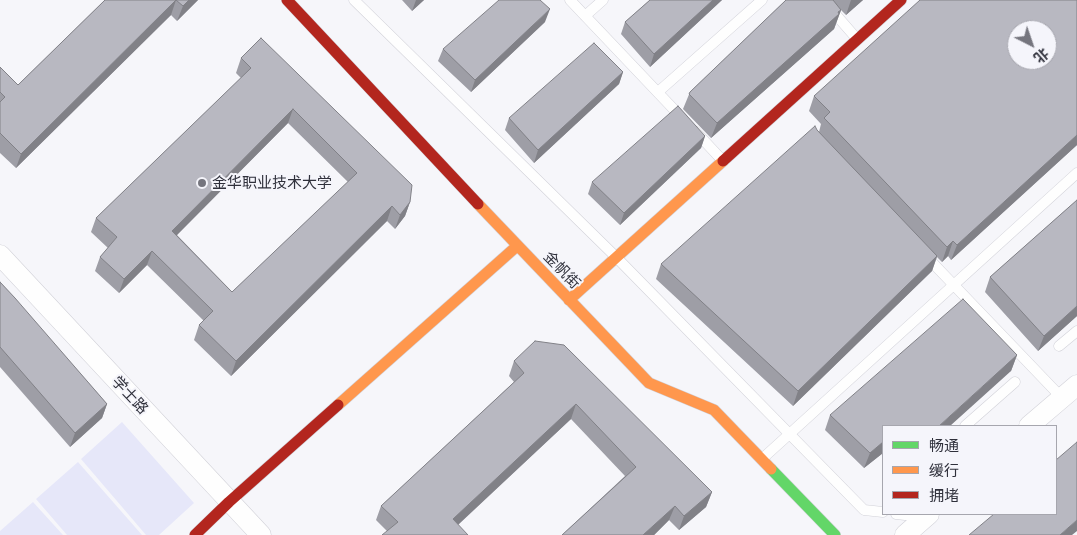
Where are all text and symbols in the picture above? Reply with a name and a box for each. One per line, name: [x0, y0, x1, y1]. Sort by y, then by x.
north arrow: [1007, 20, 1057, 70]
text: 北: [1031, 45, 1052, 67]
place label: 金华职业技术大学: [212, 174, 332, 192]
marker: 金华职业技术大学: [196, 177, 208, 189]
street label: 金帆街: [540, 248, 584, 292]
street label: 学士路: [108, 372, 152, 418]
legend: [882, 425, 1057, 515]
text: 畅通: [929, 436, 959, 454]
text: 缓行: [929, 461, 959, 479]
text: 拥堵: [929, 486, 959, 504]

